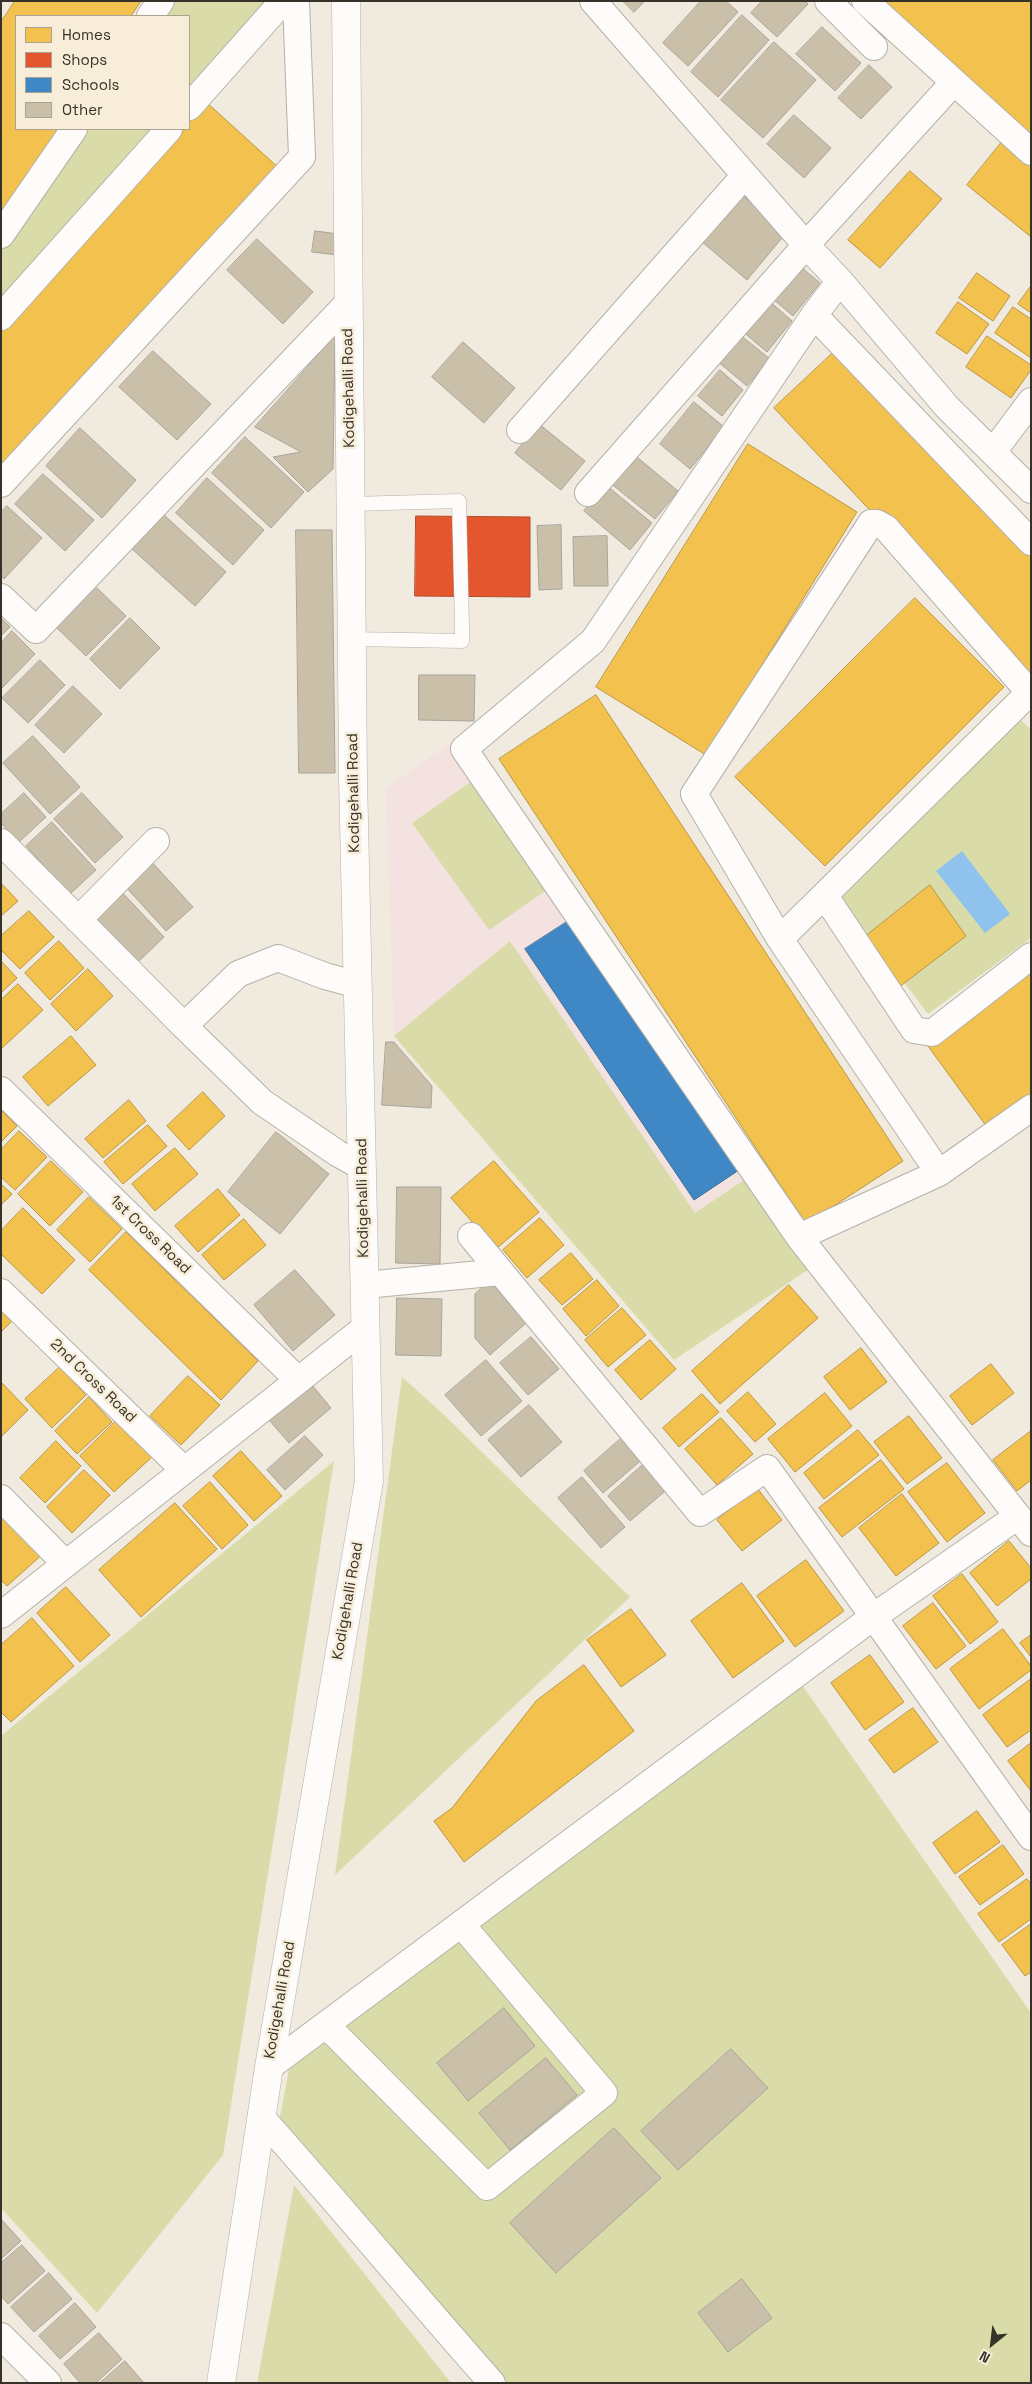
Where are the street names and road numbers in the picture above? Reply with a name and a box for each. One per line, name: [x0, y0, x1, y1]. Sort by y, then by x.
street label: Kodigehalli Road: [339, 328, 359, 448]
street label: Kodigehalli Road: [344, 733, 364, 853]
street label: Kodigehalli Road: [353, 1138, 373, 1258]
street label: 1st Cross Road: [106, 1192, 194, 1278]
street label: 2nd Cross Road: [46, 1335, 140, 1427]
street label: Kodigehalli Road: [329, 1541, 367, 1661]
street label: Kodigehalli Road: [261, 1940, 299, 2060]

